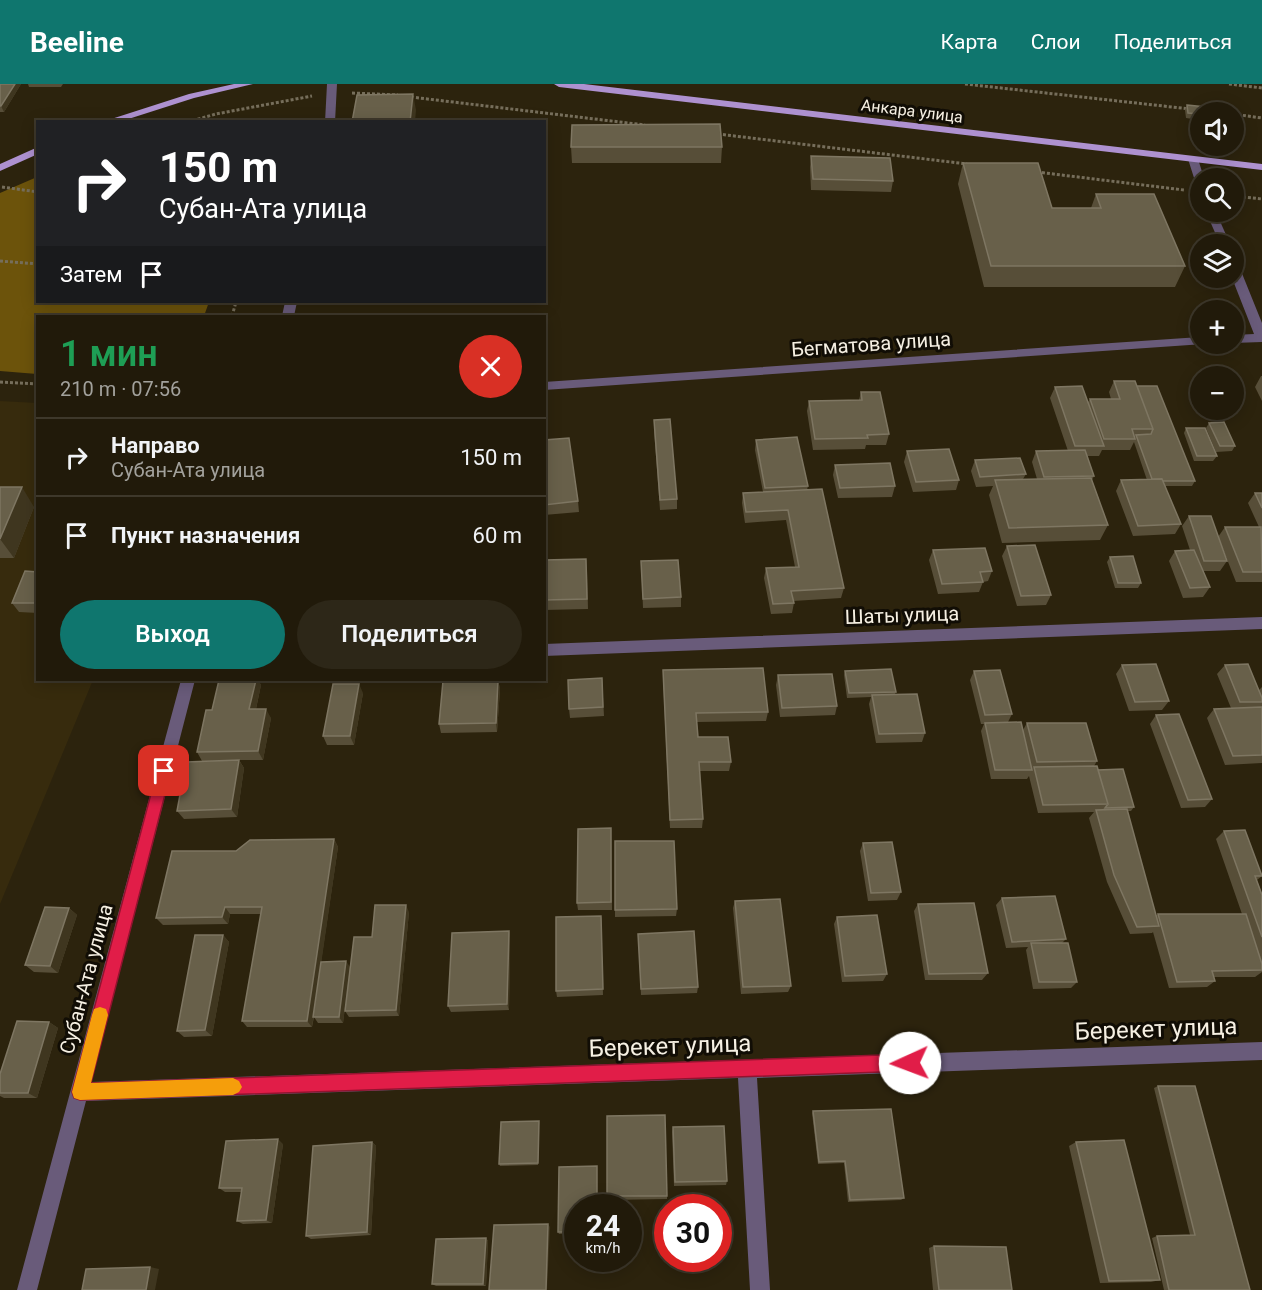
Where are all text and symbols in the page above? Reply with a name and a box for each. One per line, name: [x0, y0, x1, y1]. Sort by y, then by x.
text: Beeline: [30, 26, 124, 59]
text: Карта: [941, 30, 998, 54]
text: Слои: [1031, 30, 1081, 54]
text: Поделиться: [1114, 30, 1232, 54]
street label: Анкара улица: [860, 95, 964, 127]
map controls: [1190, 102, 1244, 420]
button: sound: [1190, 102, 1244, 156]
text: 150 m: [159, 143, 278, 192]
icon: right: [60, 144, 138, 222]
button: search: [1190, 168, 1244, 222]
text: Субан-Ата улица: [159, 193, 367, 225]
button: layers: [1190, 234, 1244, 288]
icon: arrive: [135, 258, 168, 291]
text: Затем: [60, 262, 123, 287]
button: +: [1190, 300, 1244, 354]
street label: Бегматова улица: [790, 326, 952, 362]
text: 1 мин: [60, 333, 158, 375]
button: close: [459, 335, 522, 398]
button: −: [1190, 366, 1244, 420]
text: 210 m · 07:56: [60, 377, 181, 401]
text: Направо: [111, 433, 200, 458]
icon: right: [60, 441, 93, 474]
text: 150 m: [460, 445, 522, 470]
text: Субан-Ата улица: [111, 458, 265, 482]
icon: arrive: [60, 519, 93, 552]
text: Пункт назначения: [111, 523, 300, 548]
text: 60 m: [473, 523, 522, 548]
button: Выход: [60, 600, 285, 669]
button: Поделиться: [297, 600, 522, 669]
street label: Шаты улица: [844, 601, 960, 629]
pin: [138, 745, 189, 796]
icon: arrive: [147, 754, 180, 787]
street label: Субан-Ата улица: [54, 901, 118, 1057]
street label: Берекет улица: [1074, 1012, 1238, 1046]
street label: Берекет улица: [588, 1029, 752, 1063]
position arrow: [878, 1031, 942, 1095]
speed limit sign: 30: [654, 1194, 732, 1272]
text: 24: [586, 1208, 620, 1243]
text: km/h: [585, 1239, 621, 1257]

